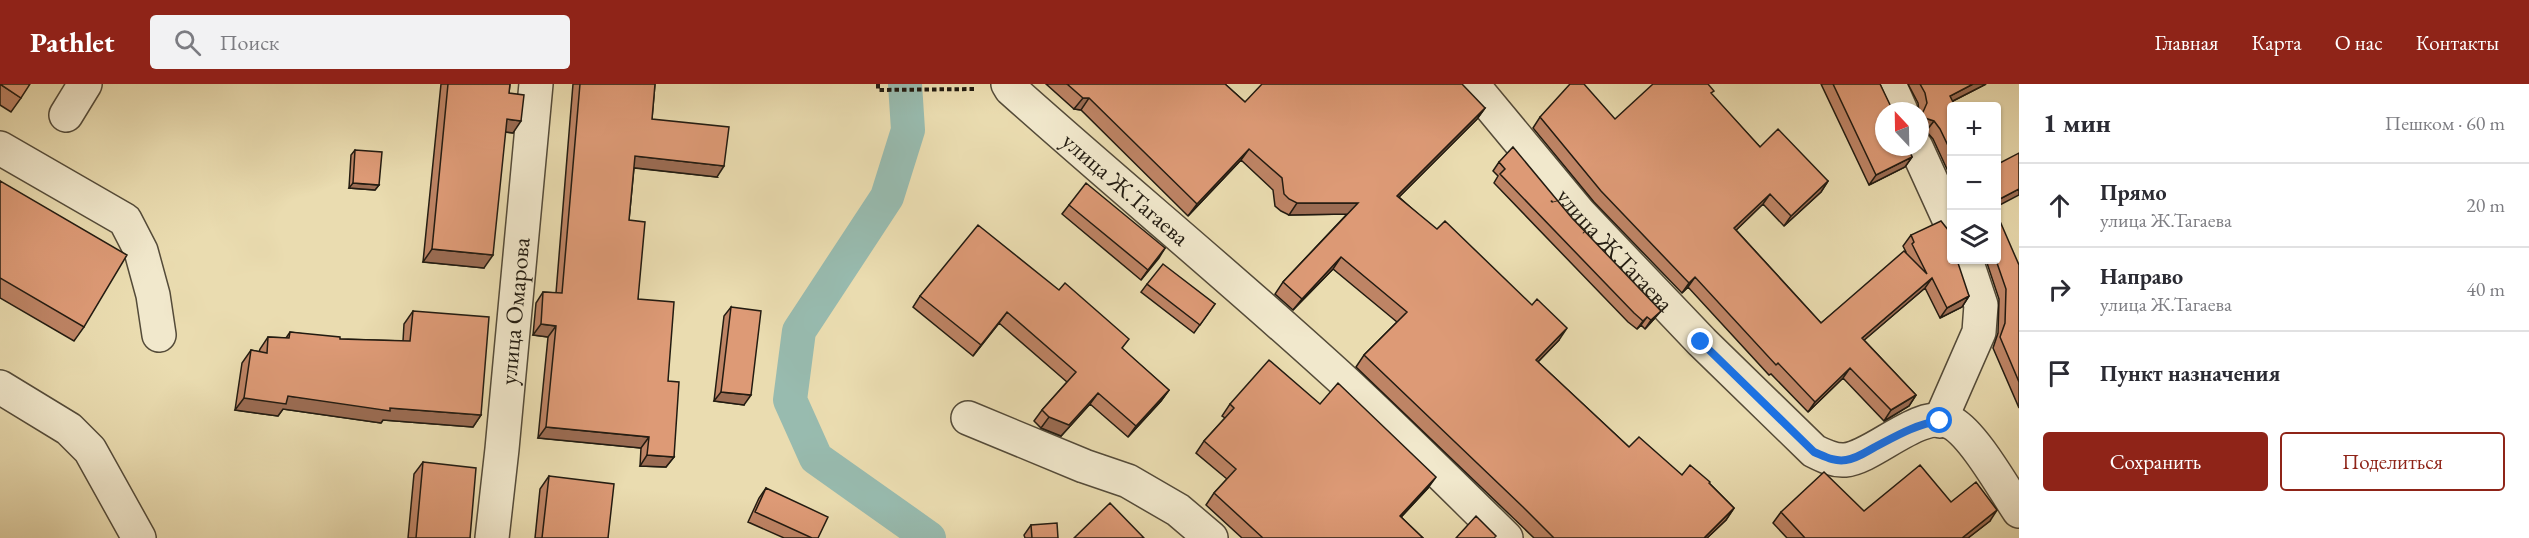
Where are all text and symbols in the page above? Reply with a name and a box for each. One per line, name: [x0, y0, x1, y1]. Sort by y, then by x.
search box: [150, 15, 570, 69]
text: Pathlet: [30, 24, 114, 60]
icon: search: [171, 26, 204, 59]
text: Поиск: [219, 28, 279, 57]
text: Главная: [2154, 29, 2218, 56]
text: Карта: [2251, 29, 2302, 56]
text: О нас: [2335, 29, 2383, 56]
text: Контакты: [2416, 29, 2499, 56]
north arrow: [1875, 102, 1929, 156]
map controls: [1947, 102, 2001, 264]
button: +: [1947, 102, 2001, 156]
text: 1 мин: [2043, 106, 2111, 140]
text: Пешком · 60 m: [2385, 110, 2505, 136]
street label: улица Ж.Тагаева: [1056, 125, 1196, 253]
button: −: [1947, 156, 2001, 210]
text: Прямо: [2100, 178, 2167, 207]
street label: улица Ж.Тагаева: [1550, 181, 1681, 318]
icon: ahead: [2043, 189, 2076, 222]
text: 20 m: [2466, 192, 2505, 218]
text: улица Ж.Тагаева: [2100, 207, 2232, 233]
button: layers: [1947, 210, 2001, 264]
street label: улица Омарова: [492, 236, 537, 386]
text: Направо: [2100, 262, 2183, 291]
icon: right: [2043, 273, 2076, 306]
text: 40 m: [2466, 276, 2505, 302]
text: улица Ж.Тагаева: [2100, 291, 2232, 317]
route end: [1687, 328, 1713, 354]
icon: arrive: [2043, 357, 2076, 390]
text: Пункт назначения: [2100, 359, 2280, 388]
route start: [1926, 407, 1952, 433]
button: Сохранить: [2043, 432, 2268, 491]
button: Поделиться: [2280, 432, 2505, 491]

